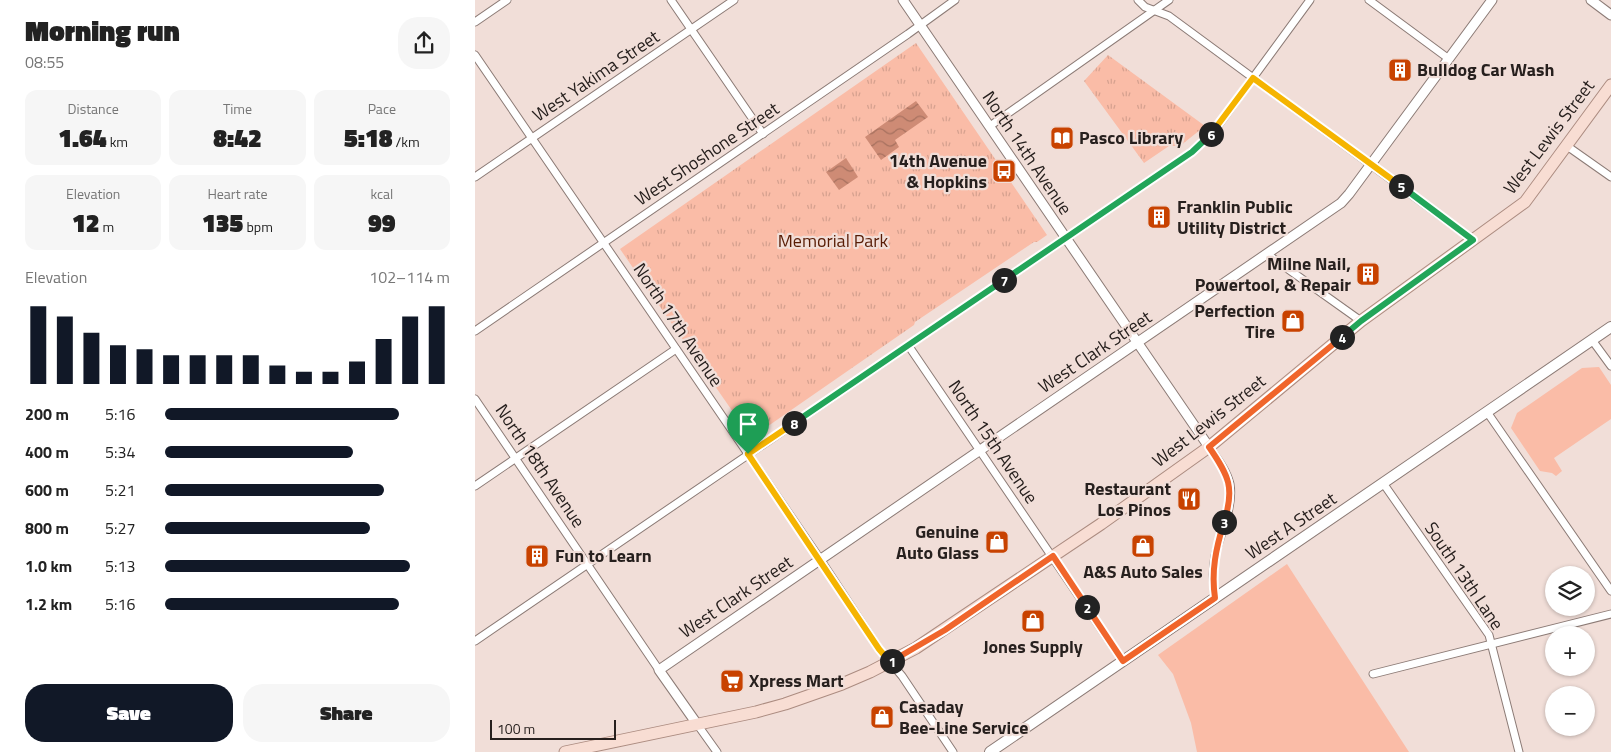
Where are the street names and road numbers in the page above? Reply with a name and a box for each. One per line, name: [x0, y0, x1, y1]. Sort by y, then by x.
street label: West Yakima Street: [527, 23, 665, 128]
street label: West Lewis Street: [1497, 73, 1601, 200]
street label: North 14th Avenue: [976, 85, 1079, 220]
street label: West Shoshone Street: [629, 95, 785, 212]
street label: North 17th Avenue: [627, 257, 730, 392]
street label: West Clark Street: [1033, 303, 1157, 400]
street label: West Lewis Street: [1146, 367, 1272, 473]
street label: North 15th Avenue: [942, 374, 1045, 509]
street label: North 18th Avenue: [489, 398, 592, 533]
street label: West A Street: [1240, 485, 1342, 566]
street label: South 13th Lane: [1418, 516, 1511, 635]
street label: West Clark Street: [674, 548, 798, 645]

